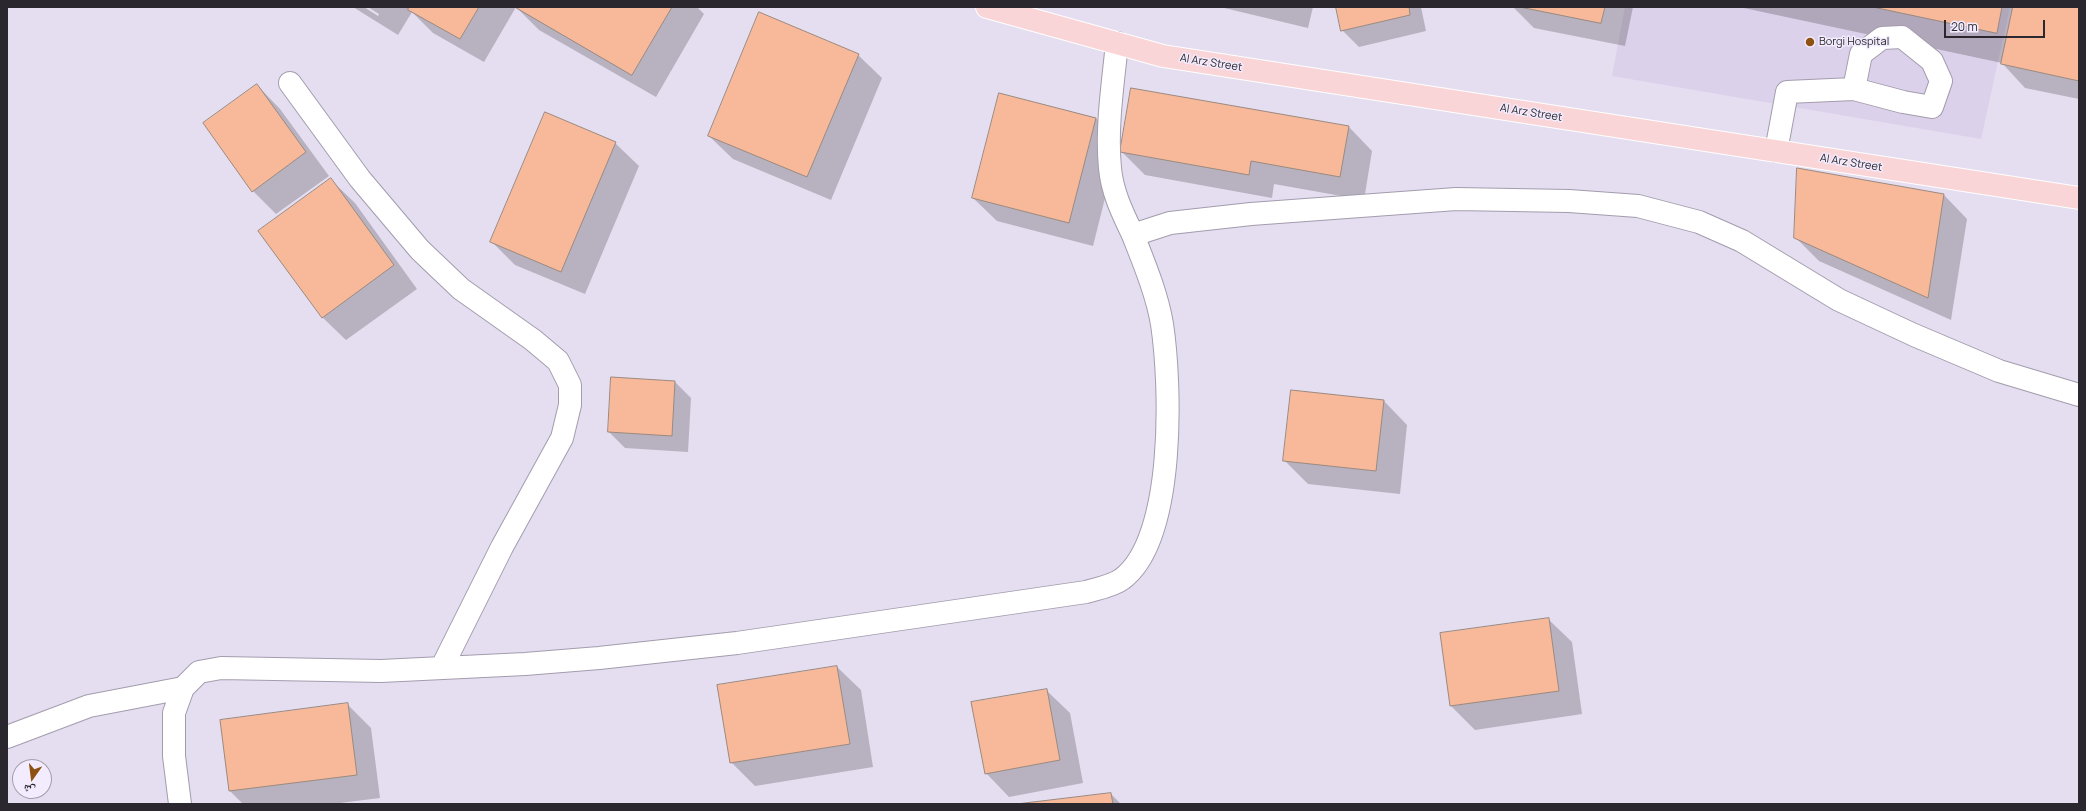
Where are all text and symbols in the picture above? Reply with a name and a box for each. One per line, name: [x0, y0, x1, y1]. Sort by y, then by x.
scale bar: [1946, 12, 2047, 38]
text: 20 m: [1951, 18, 1978, 35]
place label: Borgi Hospital: [1819, 35, 1889, 49]
marker: Borgi Hospital: [1804, 36, 1816, 48]
street label: Al Arz Street: [1179, 52, 1243, 74]
street label: Al Arz Street: [1499, 102, 1563, 124]
street label: Al Arz Street: [1819, 152, 1883, 174]
north arrow: [12, 759, 52, 799]
text: ش: [22, 781, 37, 799]

